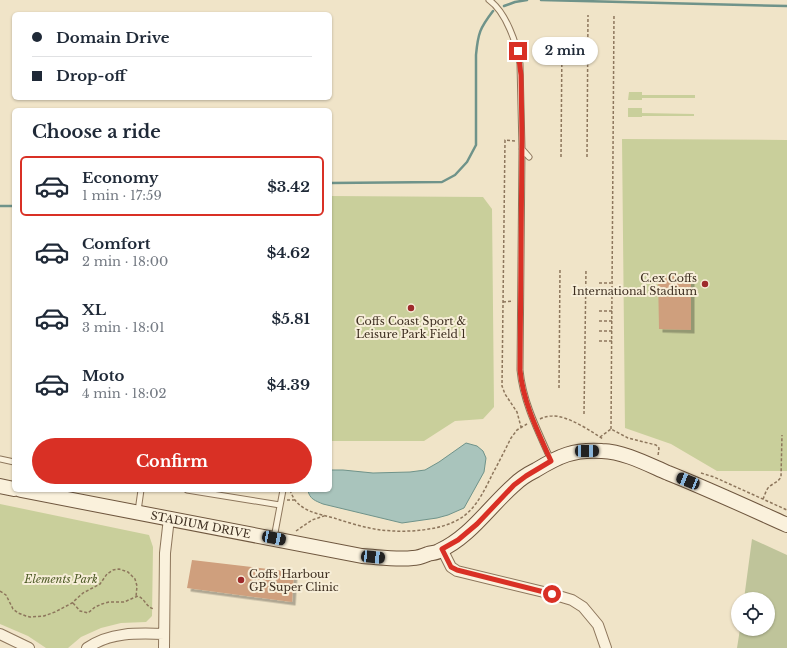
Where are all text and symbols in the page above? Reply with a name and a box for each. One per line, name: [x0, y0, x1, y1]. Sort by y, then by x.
text: Domain Drive: [56, 28, 170, 47]
callout: 2 min: [532, 37, 598, 65]
route end: [509, 42, 527, 60]
text: 2 min: [545, 42, 585, 59]
text: Drop-off: [56, 66, 126, 85]
text: Choose a ride: [32, 121, 161, 143]
icon: car: [34, 168, 70, 204]
text: Economy: [82, 168, 159, 187]
text: $3.42: [267, 177, 310, 196]
text: 1 min · 17:59: [82, 187, 162, 204]
icon: car: [34, 234, 70, 270]
text: Comfort: [82, 234, 150, 253]
text: $4.62: [267, 243, 310, 262]
text: 2 min · 18:00: [82, 253, 168, 270]
place label: C.ex Coffs International Stadium: [572, 271, 697, 298]
marker: C.ex Coffs International Stadium: [700, 279, 710, 289]
icon: car: [34, 300, 70, 336]
text: XL: [82, 300, 106, 319]
marker: Coffs Coast Sport & Leisure Park Field 1: [406, 303, 416, 313]
text: $5.81: [271, 309, 310, 328]
place label: Coffs Coast Sport & Leisure Park Field 1: [356, 314, 467, 341]
text: 3 min · 18:01: [82, 319, 165, 336]
icon: car: [34, 366, 70, 402]
text: Moto: [82, 366, 124, 385]
text: $4.39: [267, 375, 310, 394]
text: 4 min · 18:02: [82, 385, 167, 402]
button: Confirm: [32, 438, 312, 484]
car: [575, 445, 599, 457]
car: [675, 471, 701, 491]
street label: STADIUM DRIVE: [149, 508, 252, 541]
car: [261, 530, 287, 546]
car: [360, 550, 386, 564]
place label: Coffs Harbour GP Super Clinic: [249, 567, 339, 594]
park label: Elements Park: [23, 572, 98, 586]
marker: Coffs Harbour GP Super Clinic: [236, 575, 246, 585]
route start: [543, 585, 561, 603]
map controls: [731, 592, 775, 636]
button: locate: [731, 592, 775, 636]

